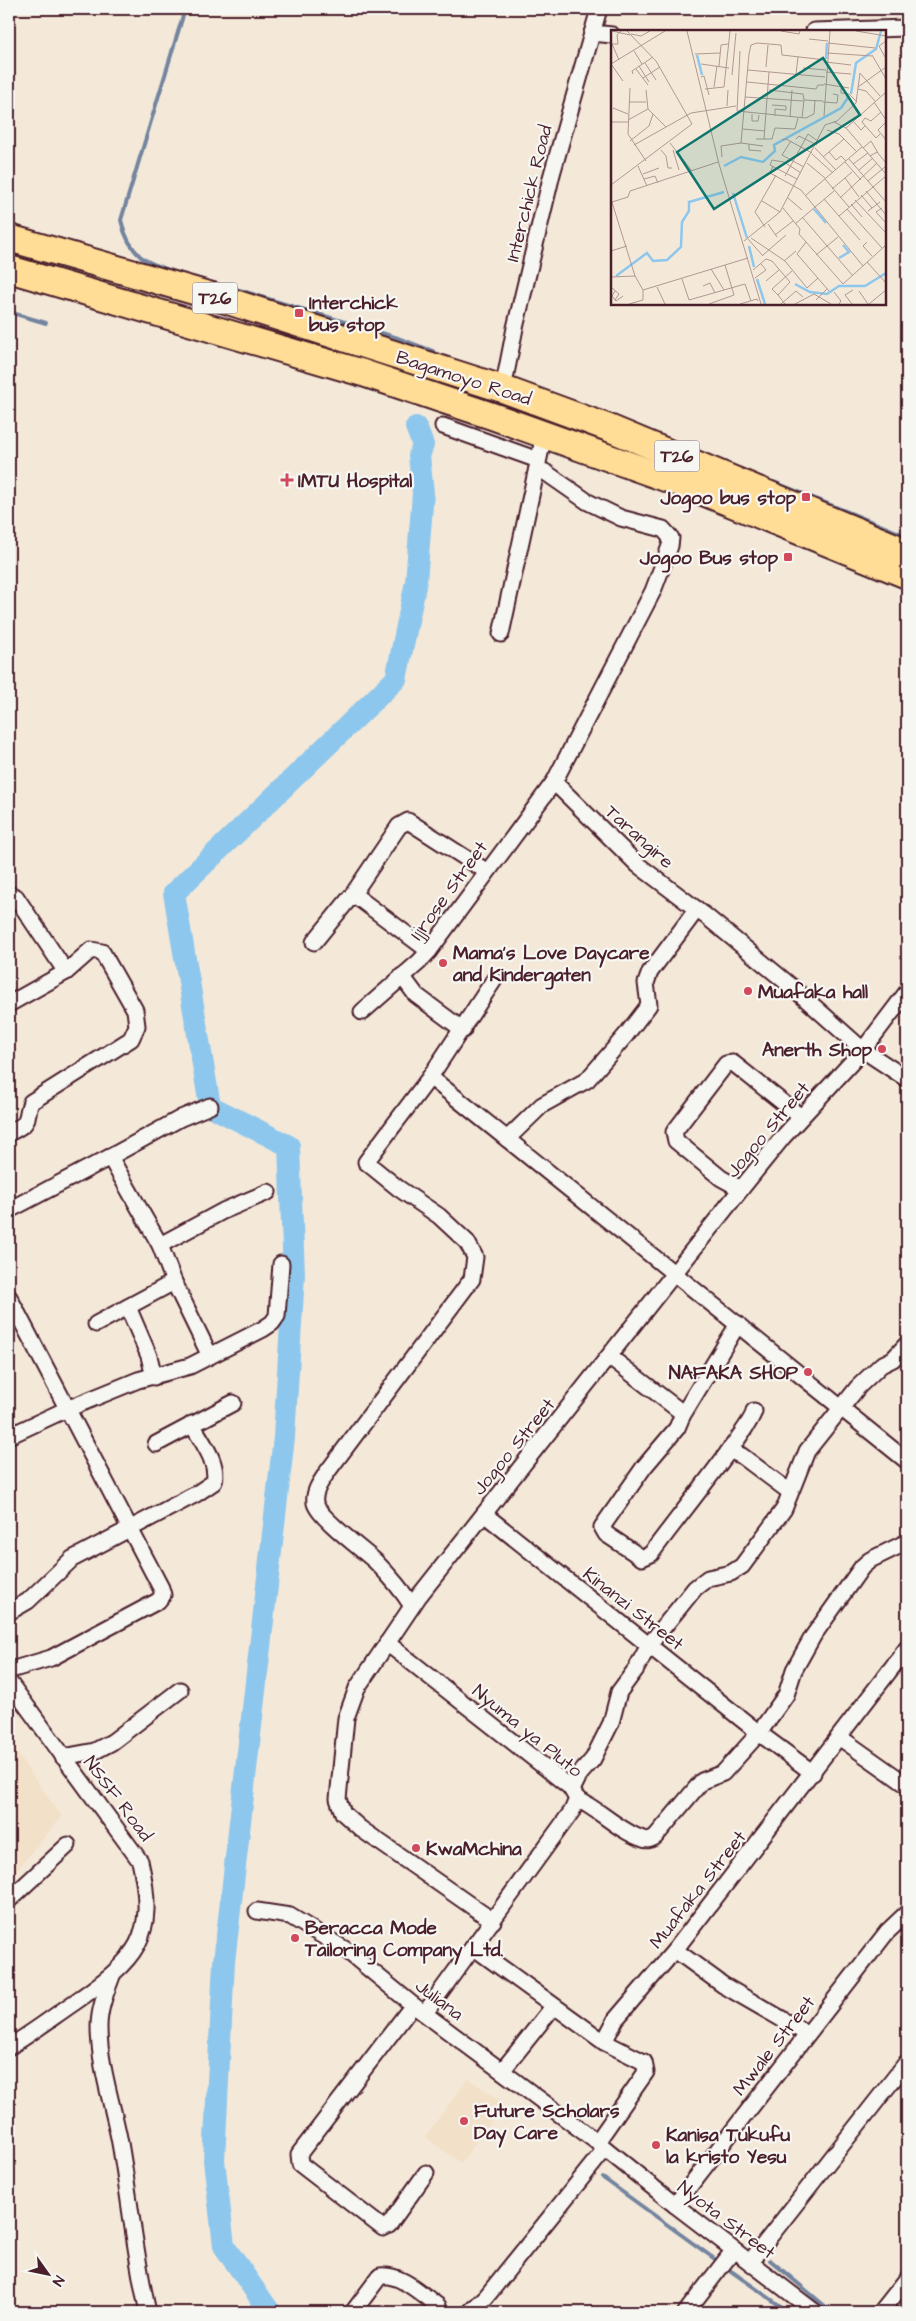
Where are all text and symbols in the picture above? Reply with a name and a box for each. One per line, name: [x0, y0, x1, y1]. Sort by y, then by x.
inset map: [611, 30, 886, 305]
street label: Interchick Road: [499, 122, 560, 265]
road number: T26: [192, 282, 238, 314]
place label: Interchick bus stop: [309, 290, 398, 339]
marker: Interchick bus stop: [293, 307, 305, 319]
street label: Bagamoyo Road: [392, 344, 535, 414]
road number: T26: [654, 441, 700, 472]
place label: IMTU Hospital: [298, 468, 412, 495]
marker: IMTU Hospital: [280, 473, 294, 487]
place label: Jogoo bus stop: [660, 485, 796, 513]
marker: Jogoo bus stop: [800, 491, 812, 503]
place label: Jogoo Bus stop: [639, 545, 778, 573]
marker: Jogoo Bus stop: [782, 551, 794, 563]
street label: Tarangire: [598, 799, 679, 876]
street label: Ijjrose Street: [404, 835, 495, 946]
place label: Mama's Love Daycare and Kindergaten: [452, 940, 650, 990]
marker: Mama's Love Daycare and Kindergaten: [437, 957, 449, 969]
place label: Muafaka hall: [758, 979, 868, 1006]
marker: Muafaka hall: [742, 985, 754, 997]
place label: Anerth Shop: [762, 1037, 872, 1064]
marker: Anerth Shop: [876, 1043, 888, 1055]
street label: Jogoo Street: [720, 1076, 817, 1185]
place label: NAFAKA SHOP: [669, 1360, 799, 1387]
marker: NAFAKA SHOP: [802, 1366, 814, 1378]
street label: Jogoo Street: [467, 1392, 563, 1502]
street label: Kinanzi Street: [577, 1561, 690, 1657]
street label: Nyuma ya Pluto: [466, 1678, 588, 1785]
street label: NSSF Road: [77, 1751, 159, 1847]
street label: Muafaka Street: [643, 1825, 753, 1955]
place label: KwaMchina: [426, 1836, 522, 1863]
marker: KwaMchina: [410, 1842, 422, 1854]
place label: Beracca Mode Tailoring Company Ltd.: [304, 1915, 504, 1965]
marker: Beracca Mode Tailoring Company Ltd.: [289, 1932, 301, 1944]
street label: Juliana: [409, 1973, 469, 2028]
street label: Mwale Street: [727, 1990, 822, 2102]
place label: Future Scholars Day Care: [474, 2098, 620, 2148]
marker: Future Scholars Day Care: [458, 2115, 470, 2127]
place label: Kanisa Tukufu la kristo Yesu: [666, 2122, 790, 2171]
marker: Kanisa Tukufu la kristo Yesu: [650, 2139, 662, 2151]
street label: Nyota Street: [671, 2174, 781, 2267]
north arrow: [22, 2248, 72, 2298]
text: N: [47, 2271, 69, 2290]

